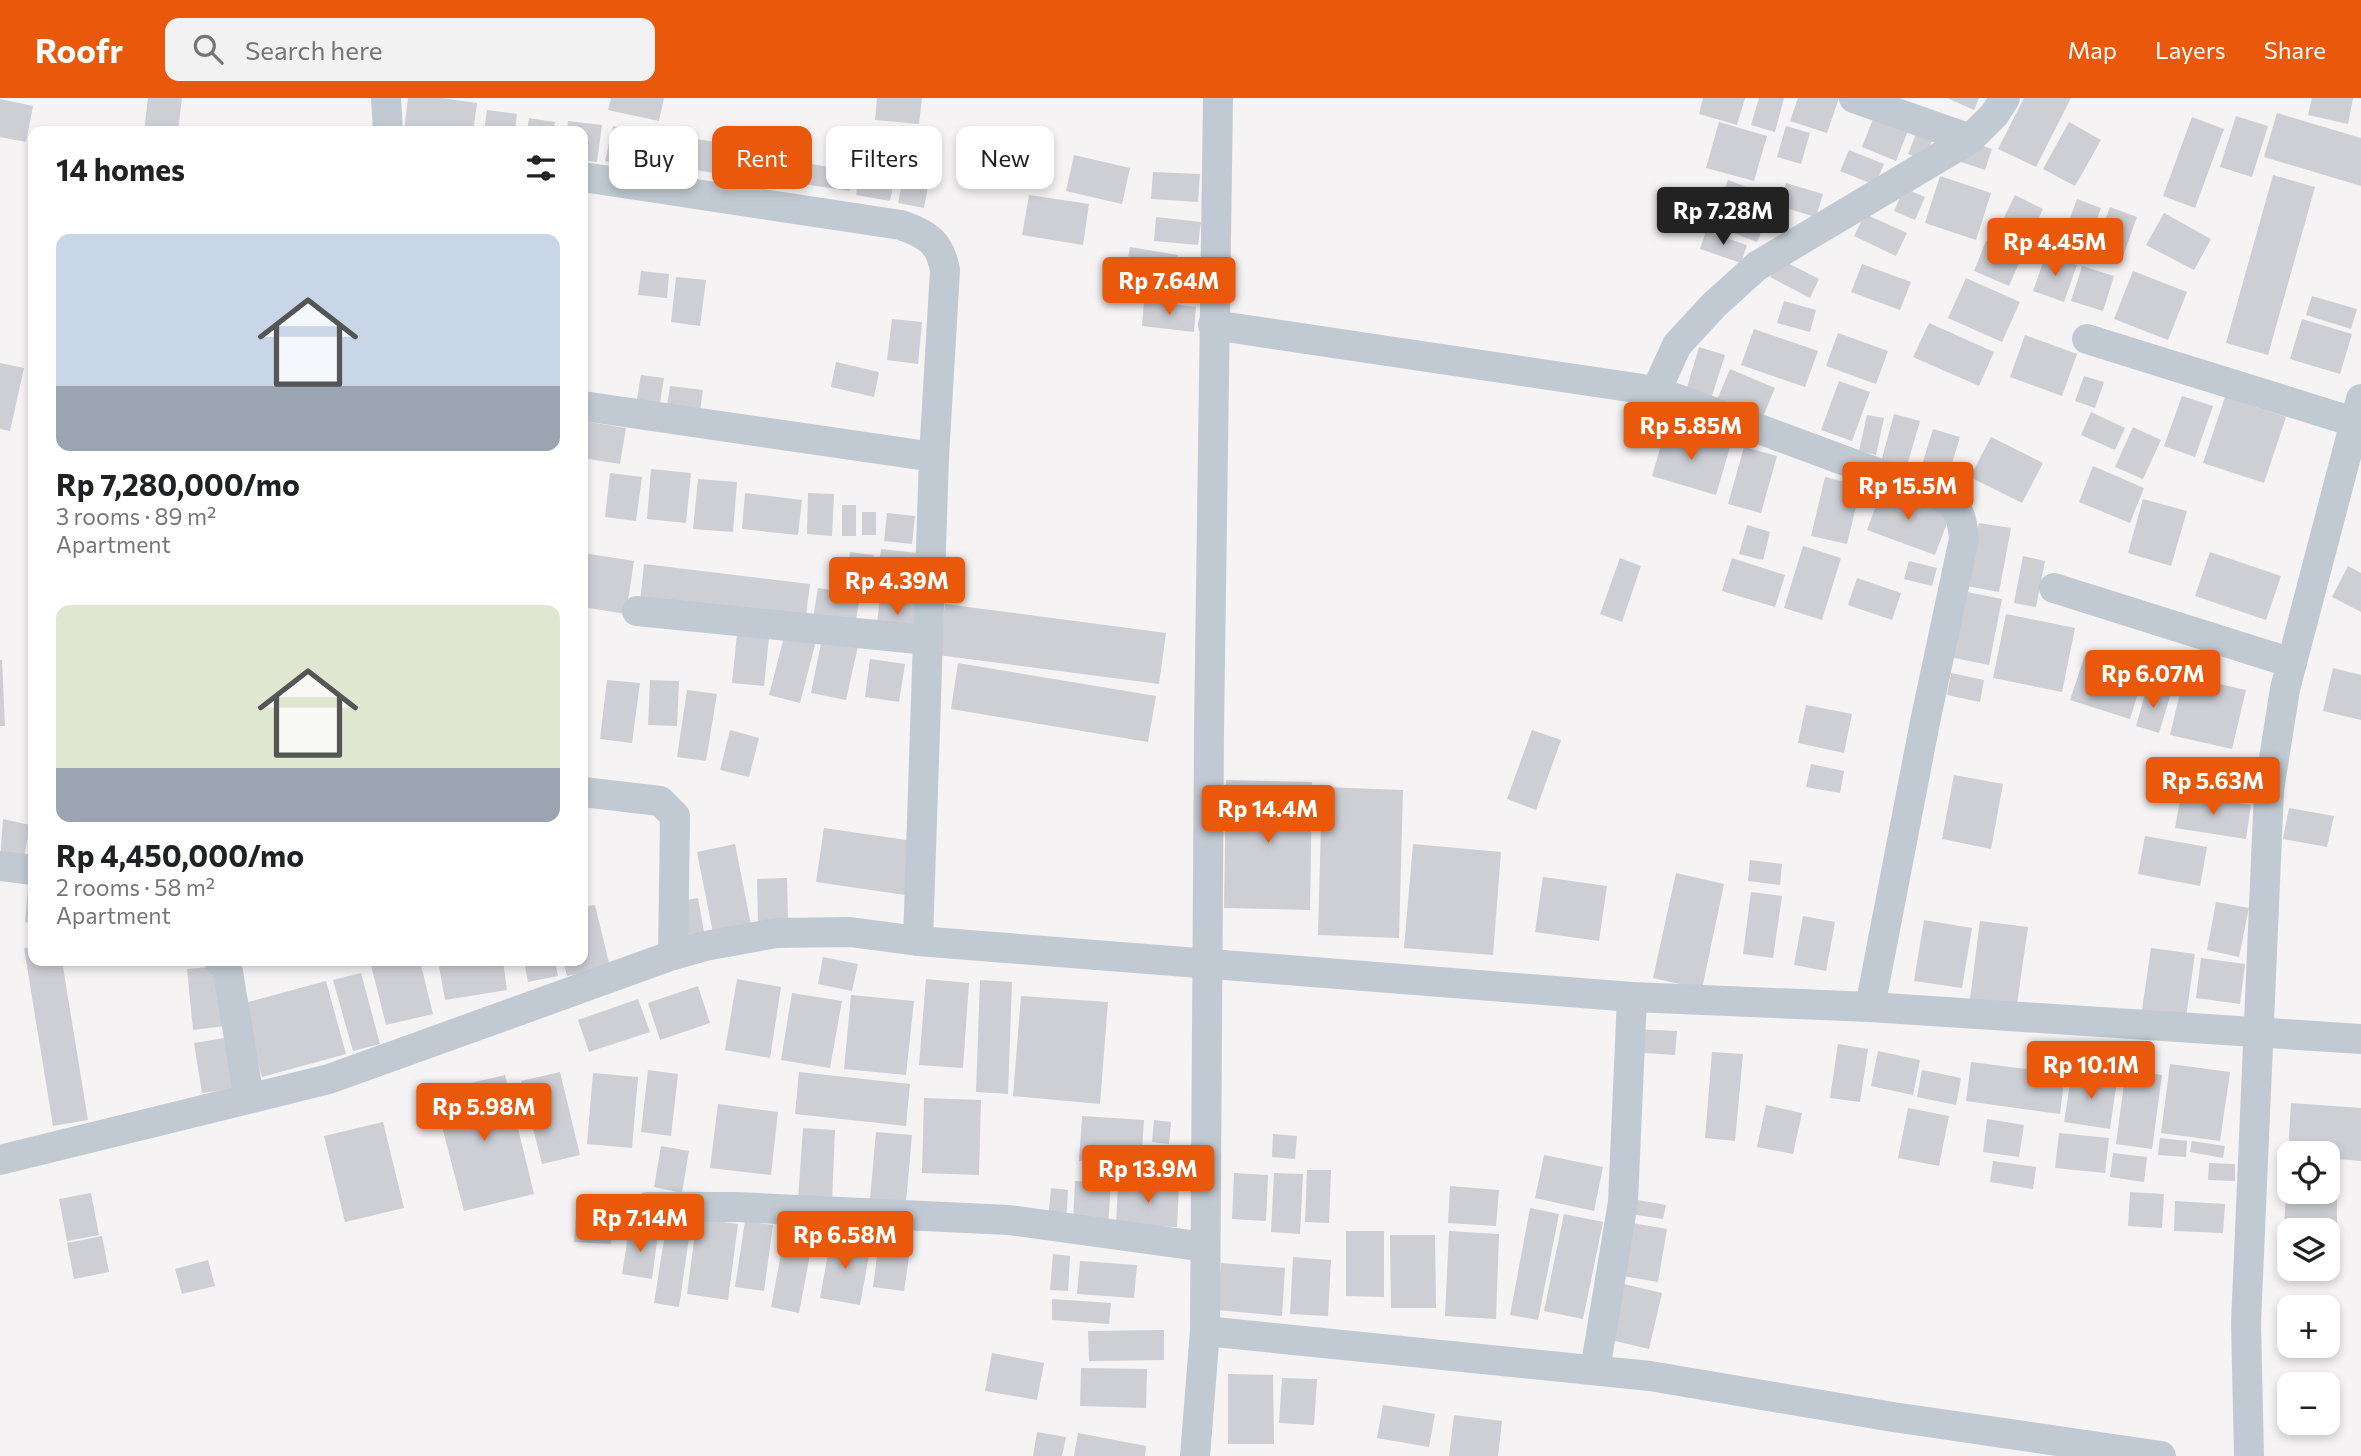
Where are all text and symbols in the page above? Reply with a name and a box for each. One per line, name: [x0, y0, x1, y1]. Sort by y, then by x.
search box: [165, 18, 655, 81]
text: Roofr: [35, 29, 123, 70]
icon: search: [189, 30, 227, 68]
text: Search here: [245, 34, 383, 65]
text: Map: [2068, 35, 2117, 64]
text: Layers: [2155, 35, 2226, 64]
text: Share: [2264, 35, 2326, 64]
chip: Buy: [609, 126, 698, 189]
chip: Rent: [712, 126, 812, 189]
chip: Filters: [826, 126, 942, 189]
chip: New: [956, 126, 1054, 189]
icon: filters: [522, 149, 560, 187]
text: 14 homes: [56, 150, 185, 187]
pin: Rp 7.28M: [1651, 188, 1795, 247]
text: Rp 7.28M: [1673, 196, 1773, 224]
pin: Rp 4.45M: [1983, 218, 2127, 278]
text: Rp 4.45M: [2003, 227, 2107, 255]
pin: Rp 7.64M: [1097, 258, 1241, 317]
text: Rp 7.64M: [1119, 266, 1219, 294]
icon: home: [245, 279, 371, 405]
pin: Rp 5.85M: [1619, 402, 1763, 462]
text: Rp 5.85M: [1640, 411, 1742, 439]
pin: Rp 15.5M: [1836, 462, 1980, 522]
text: Rp 7,280,000/mo: [56, 465, 300, 502]
text: Rp 15.5M: [1858, 471, 1958, 499]
text: 3 rooms · 89 m²: [56, 502, 216, 530]
text: Apartment: [56, 530, 171, 558]
pin: Rp 4.39M: [825, 558, 969, 617]
text: Rp 4.39M: [845, 566, 949, 594]
icon: home: [245, 650, 371, 776]
pin: Rp 6.07M: [2081, 650, 2225, 710]
text: Rp 6.07M: [2101, 659, 2205, 687]
pin: Rp 5.63M: [2141, 758, 2285, 817]
text: Rp 5.63M: [2162, 766, 2264, 794]
pin: Rp 14.4M: [1196, 786, 1340, 845]
text: Rp 14.4M: [1218, 794, 1318, 822]
text: Rp 4,450,000/mo: [56, 836, 304, 873]
text: 2 rooms · 58 m²: [56, 873, 215, 901]
text: Apartment: [56, 901, 171, 929]
pin: Rp 10.1M: [2019, 1042, 2163, 1101]
text: Rp 10.1M: [2043, 1050, 2139, 1078]
pin: Rp 5.98M: [412, 1084, 556, 1143]
text: Rp 5.98M: [432, 1092, 536, 1120]
map controls: [2277, 1141, 2340, 1435]
button: locate: [2277, 1141, 2340, 1204]
pin: Rp 13.9M: [1076, 1146, 1220, 1205]
text: Rp 13.9M: [1098, 1154, 1198, 1182]
pin: Rp 7.14M: [568, 1194, 712, 1254]
text: Rp 7.14M: [592, 1203, 688, 1231]
pin: Rp 6.58M: [773, 1212, 917, 1271]
button: layers: [2277, 1218, 2340, 1281]
text: Rp 6.58M: [793, 1220, 897, 1248]
button: +: [2277, 1295, 2340, 1358]
button: −: [2277, 1372, 2340, 1435]

